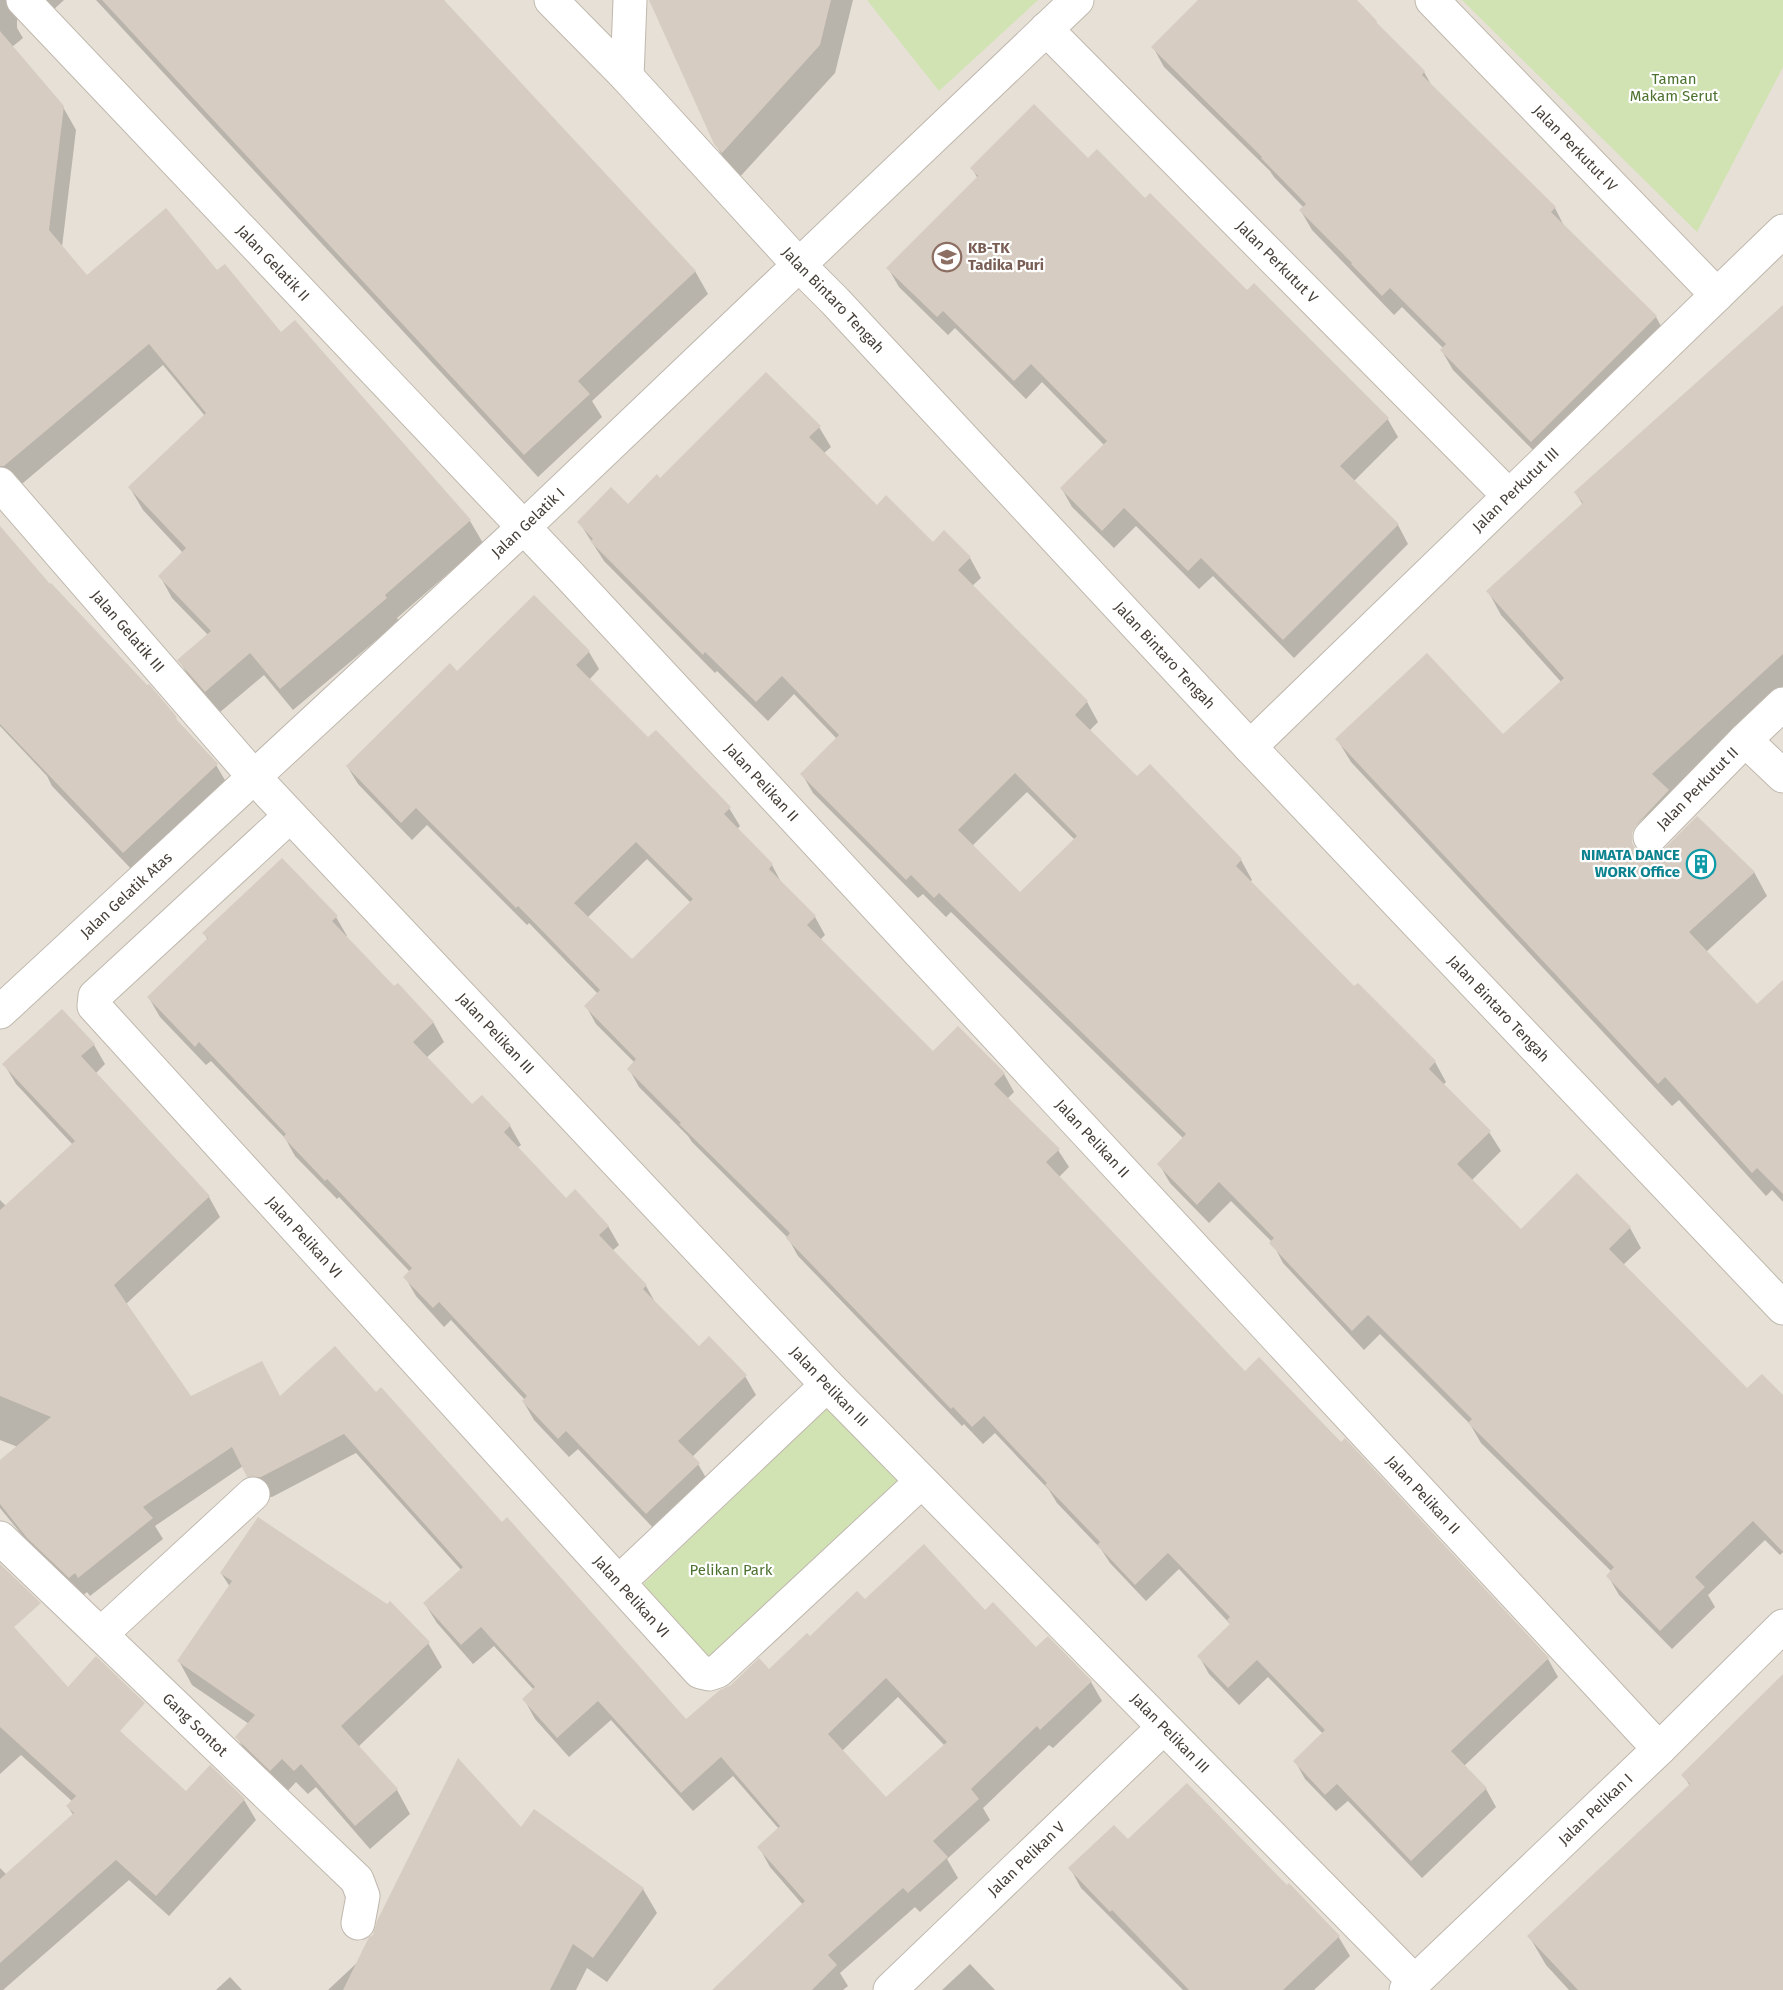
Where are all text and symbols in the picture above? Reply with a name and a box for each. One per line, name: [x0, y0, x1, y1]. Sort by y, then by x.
park label: Taman Makam Serut: [1630, 70, 1719, 105]
street label: Jalan Perkutut IV: [1529, 101, 1621, 195]
street label: Jalan Perkutut V: [1232, 217, 1322, 307]
street label: Jalan Gelatik II: [233, 221, 313, 305]
place label: KB-TK Tadika Puri: [968, 239, 1044, 274]
school or university icon: KB-TK Tadika Puri: [931, 241, 963, 273]
street label: Jalan Bintaro Tengah: [778, 243, 888, 357]
street label: Jalan Perkutut III: [1469, 444, 1563, 536]
street label: Jalan Gelatik I: [488, 484, 569, 561]
street label: Jalan Gelatik III: [87, 587, 168, 676]
street label: Jalan Bintaro Tengah: [1110, 598, 1219, 713]
street label: Jalan Pelikan II: [721, 740, 802, 825]
street label: Jalan Perkutut II: [1653, 743, 1742, 834]
place label: NIMATA DANCE WORK Office: [1581, 846, 1680, 881]
street label: Jalan Gelatik Atas: [77, 848, 176, 942]
building icon: NIMATA DANCE WORK Office: [1685, 848, 1717, 880]
street label: Jalan Bintaro Tengah: [1444, 952, 1553, 1066]
street label: Jalan Pelikan III: [453, 989, 538, 1078]
street label: Jalan Pelikan II: [1052, 1096, 1133, 1181]
street label: Jalan Pelikan VI: [263, 1193, 346, 1282]
street label: Jalan Pelikan III: [786, 1343, 872, 1431]
street label: Jalan Pelikan II: [1382, 1452, 1464, 1538]
street label: Jalan Pelikan VI: [590, 1552, 673, 1641]
park label: Pelikan Park: [690, 1561, 773, 1579]
street label: Gang Sontot: [159, 1689, 232, 1761]
street label: Jalan Pelikan III: [1127, 1690, 1213, 1777]
street label: Jalan Pelikan I: [1555, 1770, 1637, 1849]
street label: Jalan Pelikan V: [984, 1818, 1069, 1900]

